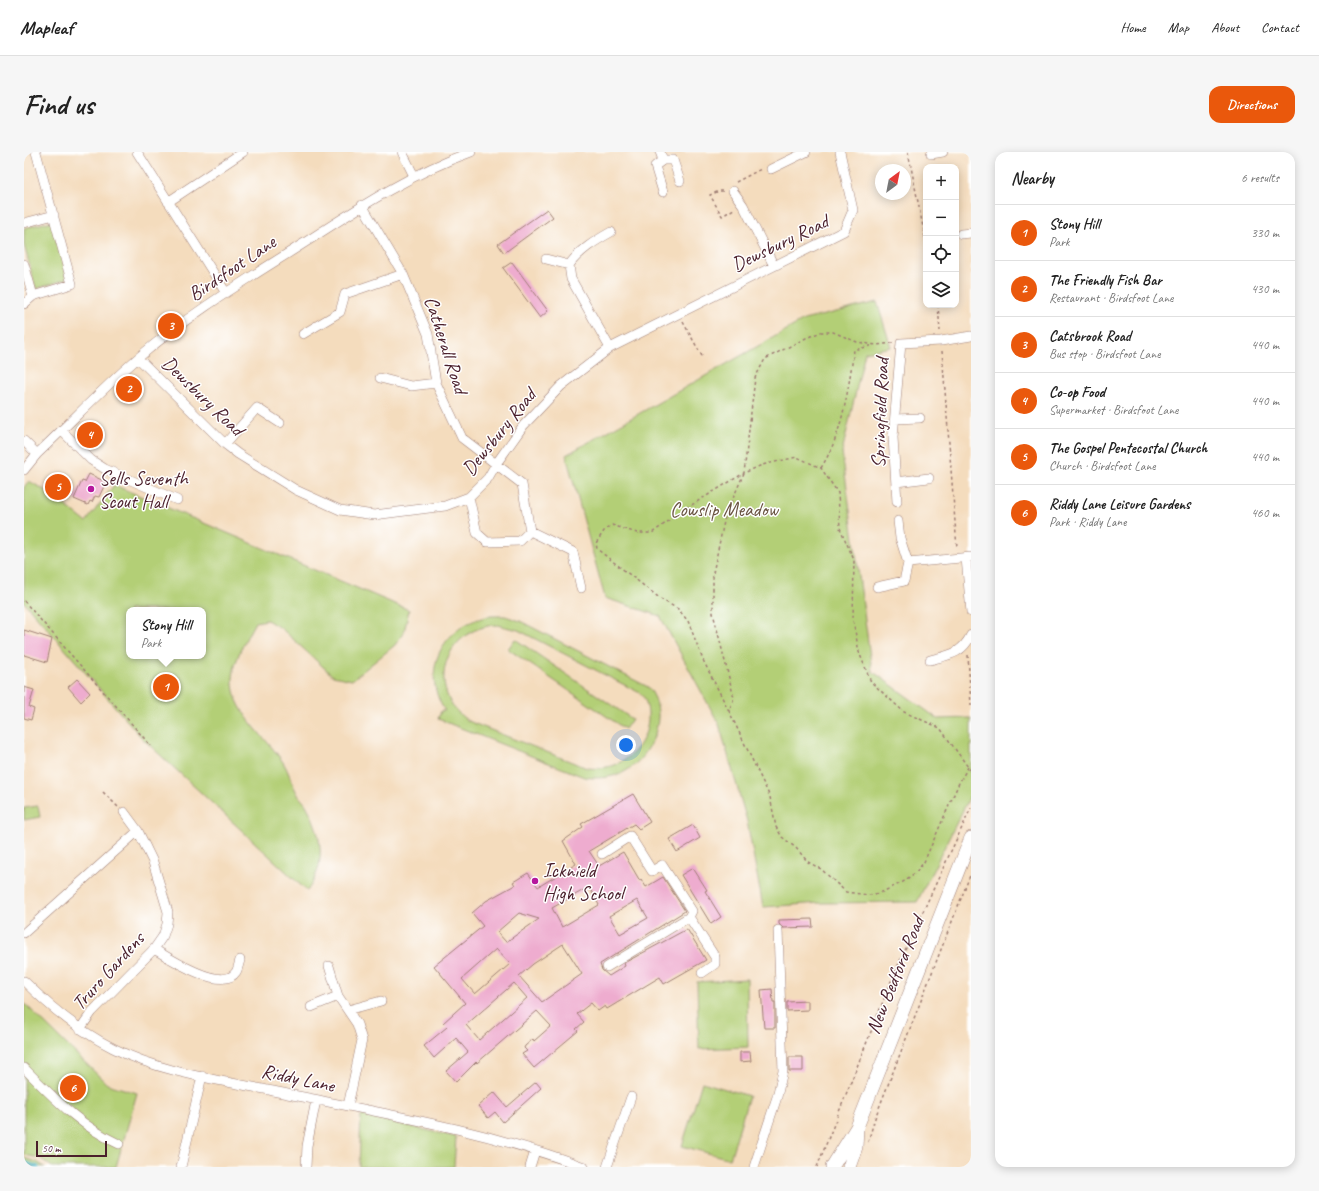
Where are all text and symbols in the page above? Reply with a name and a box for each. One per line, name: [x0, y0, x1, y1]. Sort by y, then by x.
text: Mapleaf: [20, 16, 73, 40]
text: Home: [1120, 19, 1146, 36]
text: Map: [1168, 19, 1189, 36]
text: About: [1211, 19, 1239, 36]
text: Contact: [1261, 19, 1299, 36]
button: Directions: [1209, 86, 1295, 123]
text: Find us: [24, 87, 94, 122]
north arrow: [875, 164, 911, 200]
map controls: [923, 164, 959, 308]
button: +: [923, 164, 959, 200]
text: Nearby: [1011, 168, 1054, 189]
text: 6 results: [1241, 170, 1279, 186]
button: −: [923, 200, 959, 236]
street label: Dewsbury Road: [728, 207, 835, 277]
text: Stony Hill: [1049, 215, 1100, 234]
text: 1: [1021, 225, 1027, 241]
text: 330 m: [1251, 225, 1279, 241]
street label: Birdsfoot Lane: [183, 229, 282, 306]
text: Park: [1049, 234, 1070, 250]
button: locate: [923, 236, 959, 272]
text: The Friendly Fish Bar: [1049, 271, 1162, 290]
button: layers: [923, 272, 959, 308]
text: 2: [1021, 281, 1027, 297]
text: 430 m: [1251, 281, 1279, 297]
text: Restaurant · Birdsfoot Lane: [1049, 290, 1173, 306]
street label: Catherall Road: [419, 293, 474, 400]
pin: 3: [158, 311, 184, 341]
text: Catsbrook Road: [1049, 327, 1131, 346]
text: 3: [1021, 337, 1027, 353]
text: 440 m: [1251, 337, 1279, 353]
text: Bus stop · Birdsfoot Lane: [1049, 346, 1160, 362]
street label: Dewsbury Road: [157, 351, 252, 443]
street label: Springfield Road: [866, 354, 895, 469]
pin: 2: [116, 374, 142, 404]
street label: Dewsbury Road: [456, 381, 544, 481]
text: Co-op Food: [1049, 383, 1105, 402]
text: 4: [1021, 393, 1027, 409]
text: 440 m: [1251, 393, 1279, 409]
text: Supermarket · Birdsfoot Lane: [1049, 402, 1178, 418]
pin: 4: [77, 420, 103, 450]
text: The Gospel Pentecostal Church: [1049, 439, 1207, 458]
text: 5: [1021, 449, 1027, 465]
text: 440 m: [1251, 449, 1279, 465]
text: Church · Birdsfoot Lane: [1049, 458, 1156, 474]
place label: Sells Seventh Scout Hall: [99, 466, 189, 514]
pin: 5: [45, 472, 71, 502]
marker: Sells Seventh Scout Hall: [86, 484, 96, 494]
text: Riddy Lane Leisure Gardens: [1049, 495, 1190, 514]
park label: Cowslip Meadow: [670, 497, 780, 522]
text: 6: [1021, 505, 1027, 521]
text: 460 m: [1251, 505, 1279, 521]
text: Park · Riddy Lane: [1049, 514, 1126, 530]
popup: [126, 607, 206, 659]
text: Stony Hill: [141, 616, 191, 635]
text: Park: [141, 635, 161, 651]
pin: 1: [153, 672, 179, 702]
your location: [616, 735, 636, 755]
place label: Icknield High School: [543, 858, 627, 906]
marker: Icknield High School: [530, 876, 540, 886]
street label: New Bedford Road: [860, 910, 931, 1038]
street label: Truro Gardens: [66, 925, 151, 1015]
street label: Riddy Lane: [259, 1058, 338, 1098]
pin: 6: [60, 1073, 86, 1103]
scale bar: [36, 1139, 107, 1158]
text: 50 m: [42, 1141, 61, 1155]

